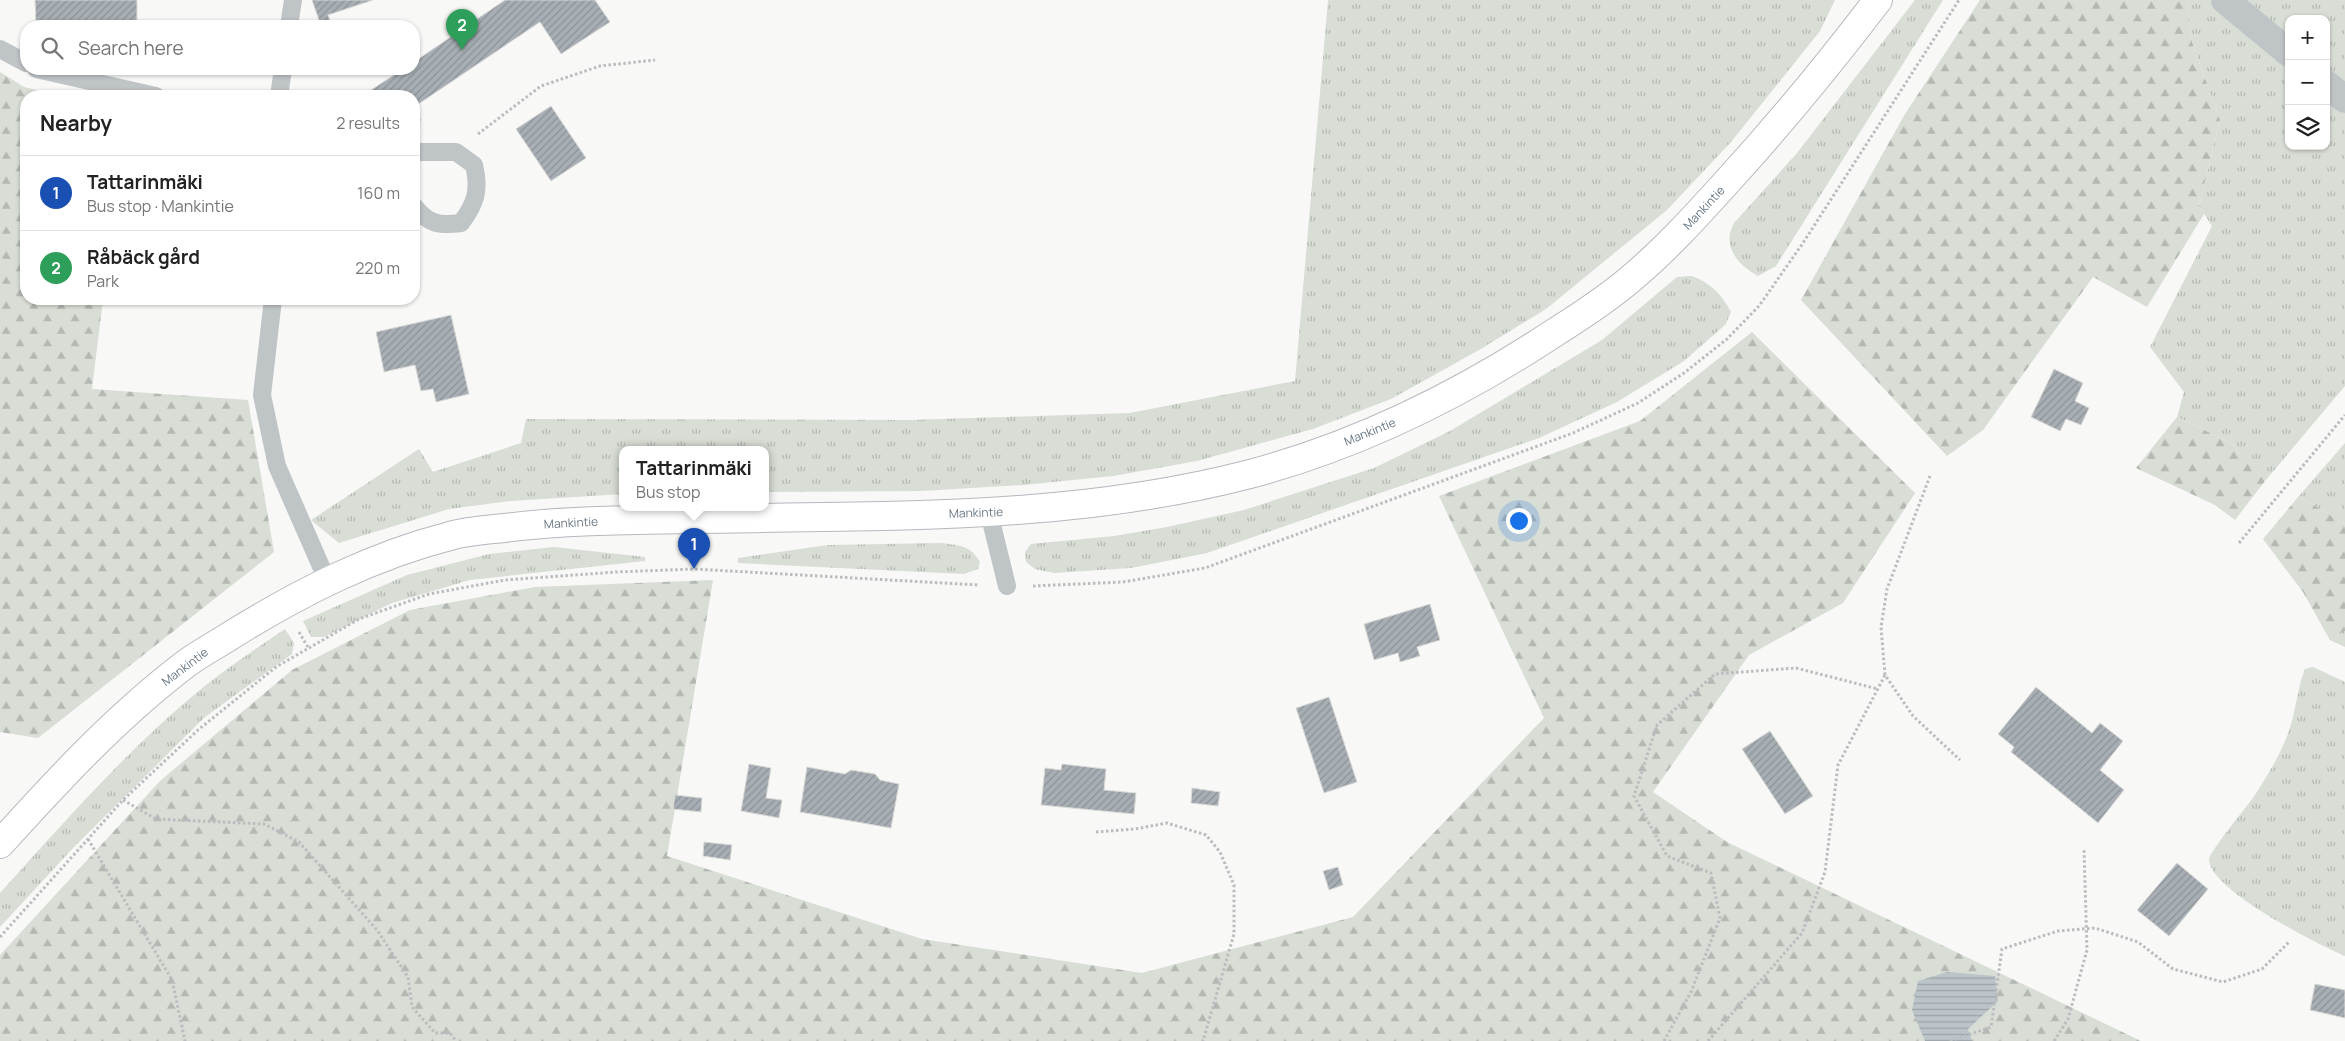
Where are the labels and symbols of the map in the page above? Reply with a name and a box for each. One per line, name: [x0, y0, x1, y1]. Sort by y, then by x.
pin: 2: [446, 9, 478, 50]
street label: Mankintie: [1679, 182, 1728, 233]
street label: Mankintie: [1341, 413, 1398, 450]
street label: Mankintie: [949, 503, 1003, 522]
your location: [1506, 508, 1532, 534]
street label: Mankintie: [543, 513, 599, 532]
pin: 1: [678, 528, 710, 569]
street label: Mankintie: [158, 643, 212, 690]

